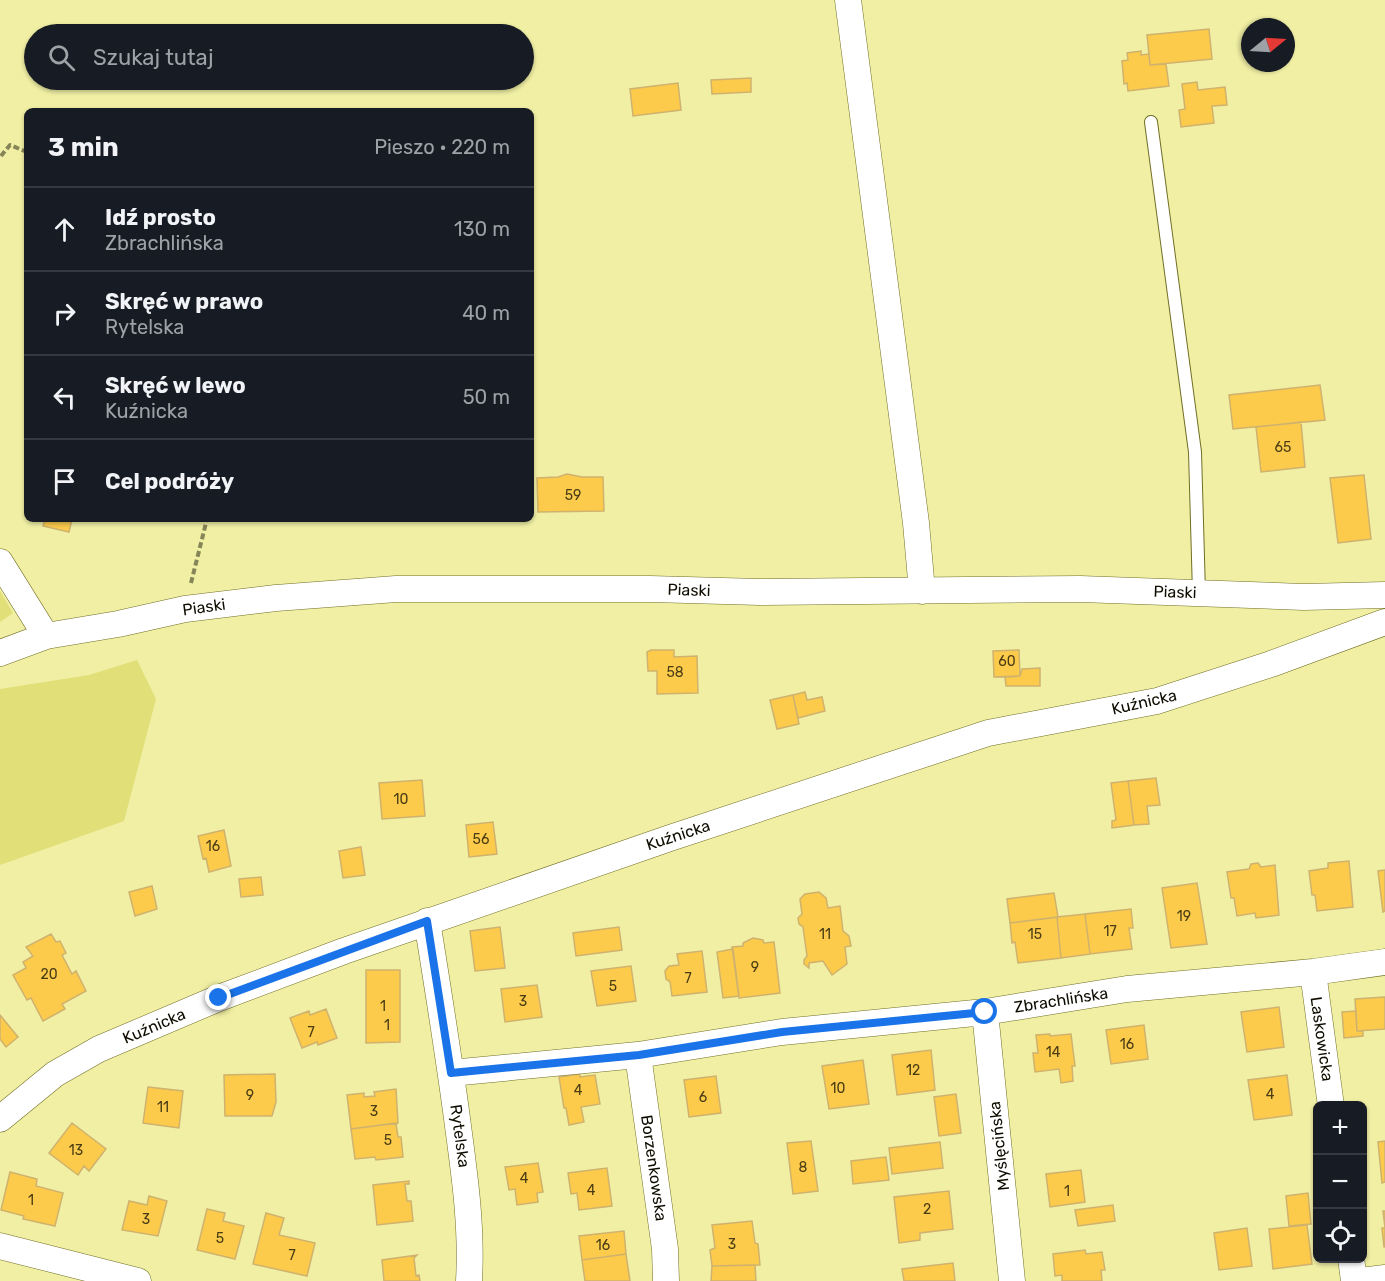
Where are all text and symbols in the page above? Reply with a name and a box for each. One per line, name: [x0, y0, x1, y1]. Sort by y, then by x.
north arrow: [1241, 18, 1295, 72]
search box: [24, 24, 534, 90]
icon: search: [45, 41, 78, 74]
text: Szukaj tutaj: [93, 44, 214, 71]
text: 3 min: [48, 132, 119, 163]
text: Pieszo · 220 m: [374, 135, 510, 159]
text: Idź prosto: [105, 204, 216, 231]
icon: ahead: [48, 213, 81, 246]
text: 130 m: [454, 217, 510, 241]
text: Zbrachlińska: [105, 231, 224, 255]
text: Skręć w prawo: [105, 288, 263, 315]
icon: right: [48, 297, 81, 330]
text: 40 m: [462, 301, 510, 325]
text: Rytelska: [105, 315, 184, 339]
text: Skręć w lewo: [105, 372, 246, 399]
icon: left: [48, 381, 81, 414]
text: 50 m: [463, 385, 510, 409]
text: Kuźnicka: [105, 399, 188, 423]
house number: 65: [1275, 439, 1291, 456]
icon: arrive: [48, 465, 81, 498]
text: Cel podróży: [105, 468, 234, 495]
house number: 59: [565, 487, 581, 504]
street label: Piaski: [667, 580, 711, 600]
street label: Piaski: [1153, 582, 1197, 602]
street label: Piaski: [181, 595, 227, 619]
house number: 60: [998, 653, 1016, 670]
house number: 58: [666, 664, 684, 681]
street label: Kuźnicka: [1110, 685, 1178, 719]
house number: 10: [394, 791, 409, 808]
street label: Kuźnicka: [644, 816, 712, 854]
house number: 56: [473, 831, 489, 848]
house number: 16: [206, 838, 220, 855]
house number: 19: [1177, 908, 1191, 925]
house number: 17: [1103, 923, 1117, 940]
house number: 11: [819, 926, 831, 943]
house number: 15: [1028, 926, 1042, 943]
house number: 9: [751, 959, 759, 976]
house number: 20: [40, 966, 58, 983]
house number: 7: [684, 970, 692, 987]
house number: 5: [609, 978, 617, 995]
street label: Zbrachlińska: [1013, 983, 1109, 1017]
route end: [205, 984, 231, 1010]
house number: 3: [519, 993, 527, 1010]
street label: Laskowicka: [1307, 995, 1337, 1083]
house number: 1: [380, 998, 386, 1015]
route start: [971, 998, 997, 1024]
street label: Kuźnicka: [120, 1004, 188, 1048]
house number: 1: [384, 1017, 390, 1034]
house number: 7: [307, 1024, 315, 1041]
house number: 16: [1120, 1036, 1134, 1053]
house number: 14: [1046, 1044, 1061, 1061]
house number: 12: [906, 1062, 920, 1079]
house number: 10: [831, 1080, 846, 1097]
house number: 4: [574, 1082, 583, 1099]
house number: 4: [1266, 1086, 1275, 1103]
house number: 9: [246, 1087, 254, 1104]
house number: 6: [699, 1089, 707, 1106]
house number: 11: [157, 1099, 169, 1116]
street label: Myślęcińska: [985, 1100, 1014, 1192]
map controls: [1313, 1101, 1367, 1263]
button: +: [1313, 1101, 1367, 1155]
house number: 3: [370, 1103, 378, 1120]
street label: Rytelska: [446, 1103, 474, 1169]
street label: Borzenkowska: [637, 1114, 671, 1222]
house number: 5: [384, 1132, 392, 1149]
house number: 13: [69, 1142, 83, 1159]
button: −: [1313, 1155, 1367, 1209]
house number: 8: [799, 1159, 808, 1176]
house number: 4: [520, 1170, 529, 1187]
house number: 4: [587, 1182, 596, 1199]
house number: 1: [1064, 1183, 1070, 1200]
house number: 1: [28, 1192, 34, 1209]
house number: 2: [923, 1201, 931, 1218]
button: locate: [1313, 1209, 1367, 1263]
house number: 3: [142, 1211, 150, 1228]
house number: 5: [216, 1230, 224, 1247]
house number: 3: [728, 1236, 736, 1253]
house number: 16: [596, 1237, 610, 1254]
house number: 7: [288, 1247, 296, 1264]

